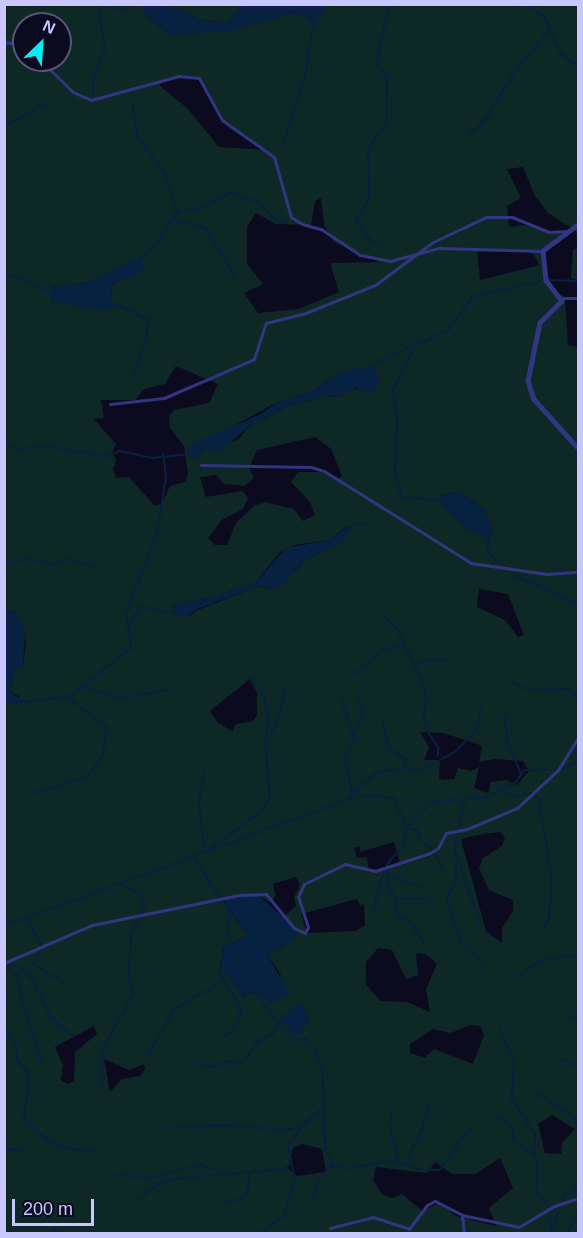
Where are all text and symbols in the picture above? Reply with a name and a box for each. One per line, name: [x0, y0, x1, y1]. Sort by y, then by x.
north arrow: [12, 12, 72, 72]
text: N: [40, 17, 58, 37]
scale bar: [15, 1187, 98, 1225]
text: 200 m: [23, 1199, 73, 1219]

